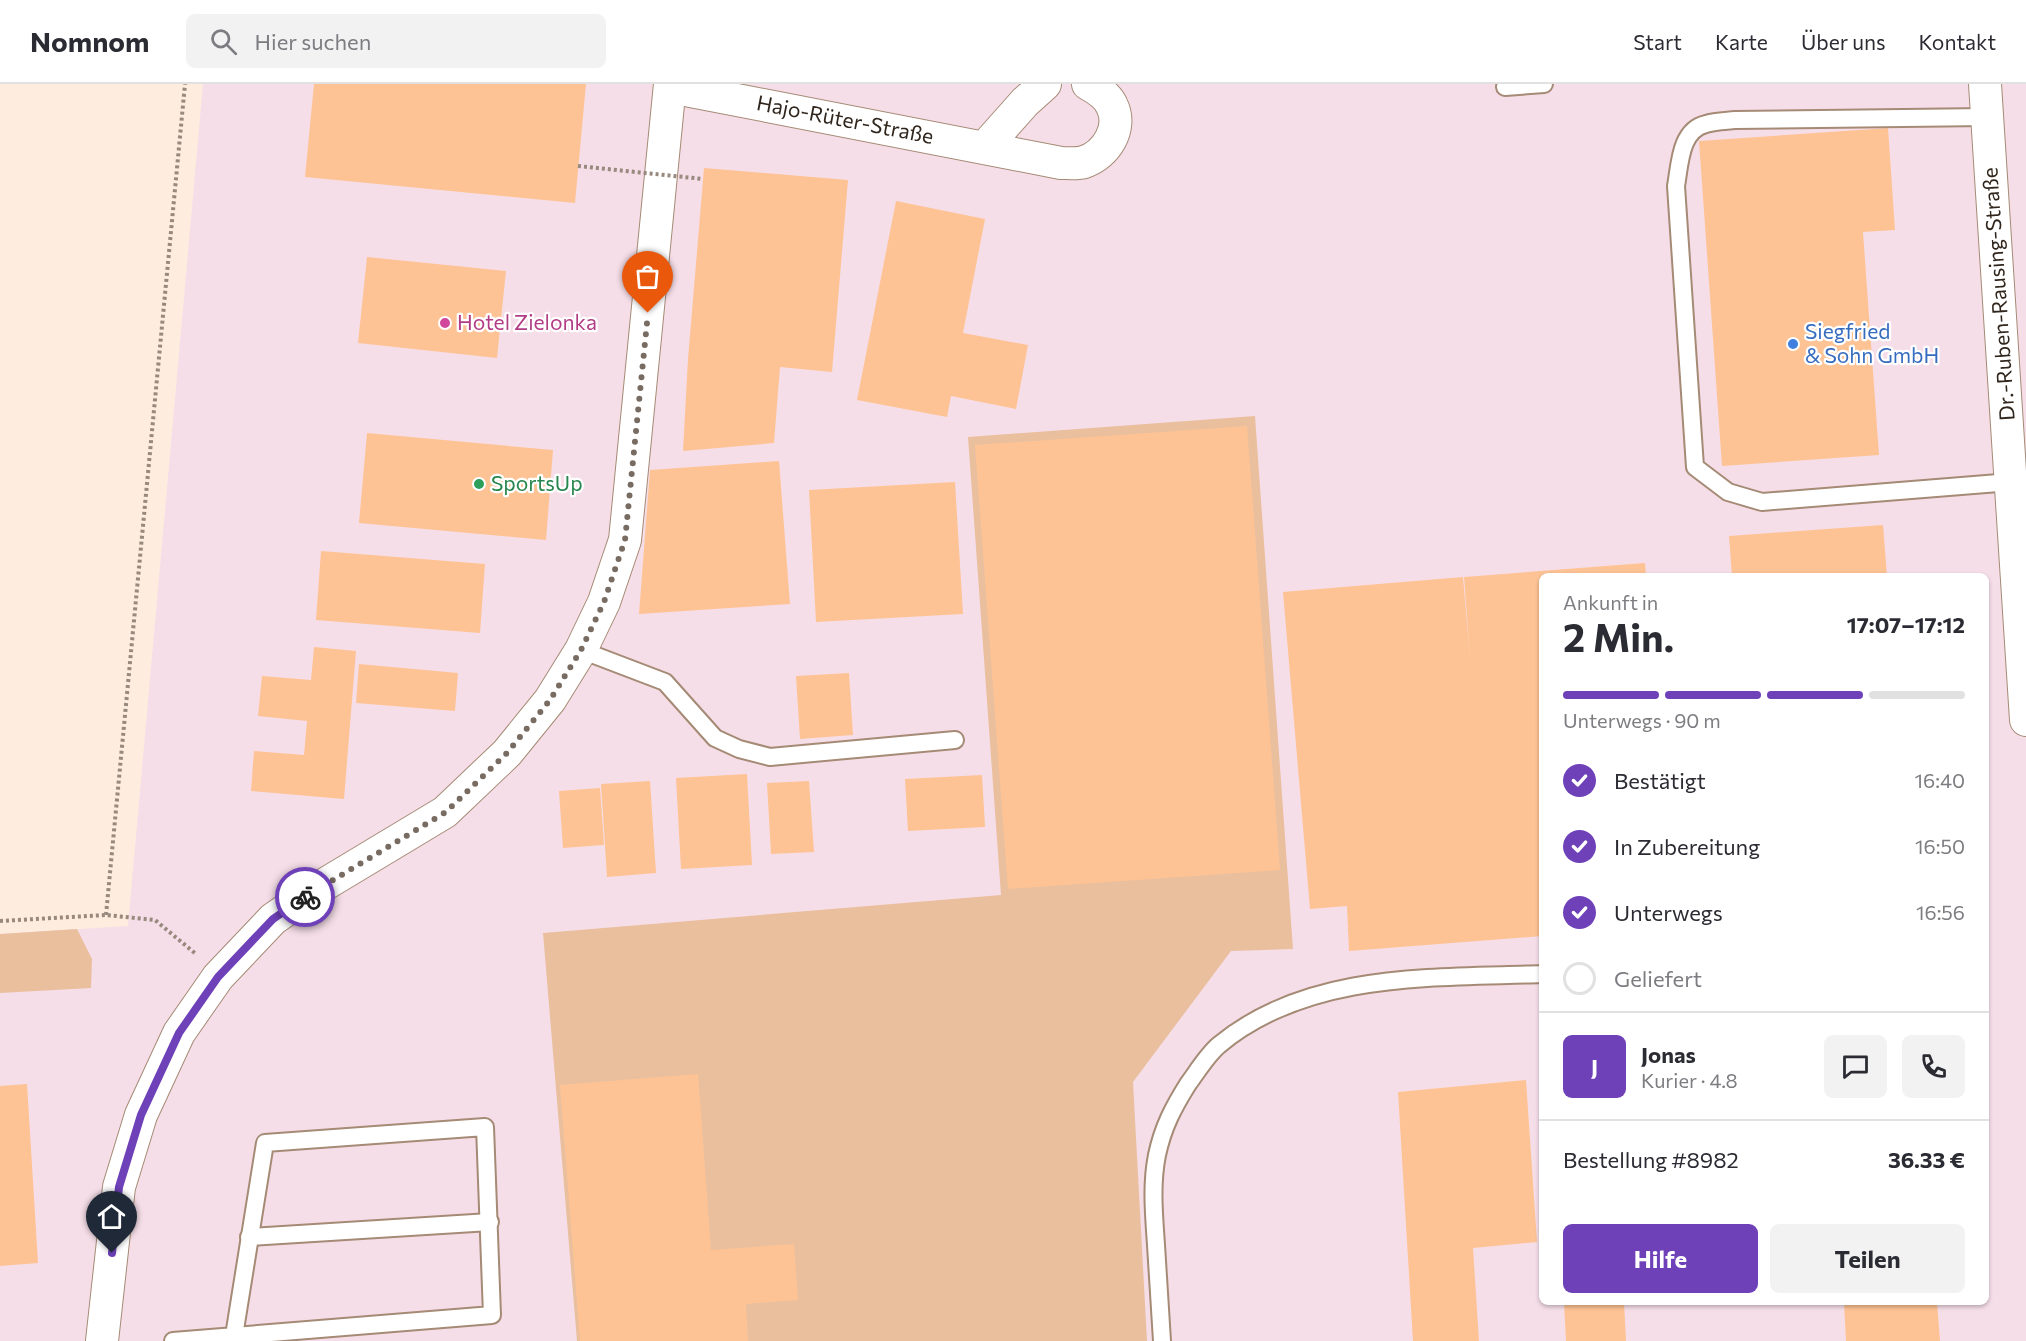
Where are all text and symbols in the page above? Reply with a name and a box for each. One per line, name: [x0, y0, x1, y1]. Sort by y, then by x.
search box: [186, 14, 606, 68]
text: Nomnom: [30, 24, 150, 58]
icon: search: [207, 25, 240, 58]
text: Hier suchen: [255, 28, 371, 55]
text: Start: [1633, 29, 1682, 54]
text: Karte: [1715, 29, 1768, 54]
text: Über uns: [1801, 29, 1885, 54]
text: Kontakt: [1918, 29, 1996, 54]
street label: Hajo-Rüter-Straße: [755, 89, 936, 148]
street label: Dr.-Ruben-Rausing-Straße: [1976, 167, 2019, 422]
pin: [622, 251, 673, 313]
icon: bag: [631, 260, 664, 293]
place label: Hotel Zielonka: [457, 309, 597, 334]
marker: Hotel Zielonka: [438, 316, 452, 330]
place label: Siegfried & Sohn GmbH: [1805, 318, 1939, 367]
marker: Siegfried & Sohn GmbH: [1786, 337, 1800, 351]
place label: SportsUp: [491, 470, 583, 495]
marker: SportsUp: [472, 477, 486, 491]
text: Ankunft in: [1563, 590, 1658, 614]
text: 17:07–17:12: [1847, 611, 1965, 638]
text: 2 Min.: [1563, 612, 1674, 660]
text: Unterwegs · 90 m: [1563, 708, 1721, 732]
icon: check: [1563, 764, 1596, 797]
text: Bestätigt: [1614, 767, 1706, 794]
text: 16:40: [1915, 768, 1965, 792]
icon: check: [1563, 830, 1596, 863]
text: In Zubereitung: [1614, 833, 1760, 860]
text: 16:50: [1915, 834, 1965, 858]
courier: [275, 867, 335, 927]
icon: bike: [289, 881, 322, 914]
icon: check: [1563, 896, 1596, 929]
text: Unterwegs: [1614, 899, 1723, 926]
text: 16:56: [1916, 900, 1965, 924]
text: Geliefert: [1614, 965, 1702, 992]
button: chat: [1824, 1035, 1887, 1098]
button: phone: [1902, 1035, 1965, 1098]
text: Jonas: [1641, 1041, 1696, 1068]
text: J: [1591, 1053, 1598, 1080]
text: Kurier · 4.8: [1641, 1068, 1738, 1092]
text: Bestellung #8982: [1563, 1146, 1739, 1173]
text: 36.33 €: [1888, 1146, 1965, 1173]
pin: [86, 1191, 137, 1253]
icon: home: [95, 1200, 128, 1233]
button: Hilfe: [1563, 1224, 1758, 1293]
button: Teilen: [1770, 1224, 1965, 1293]

